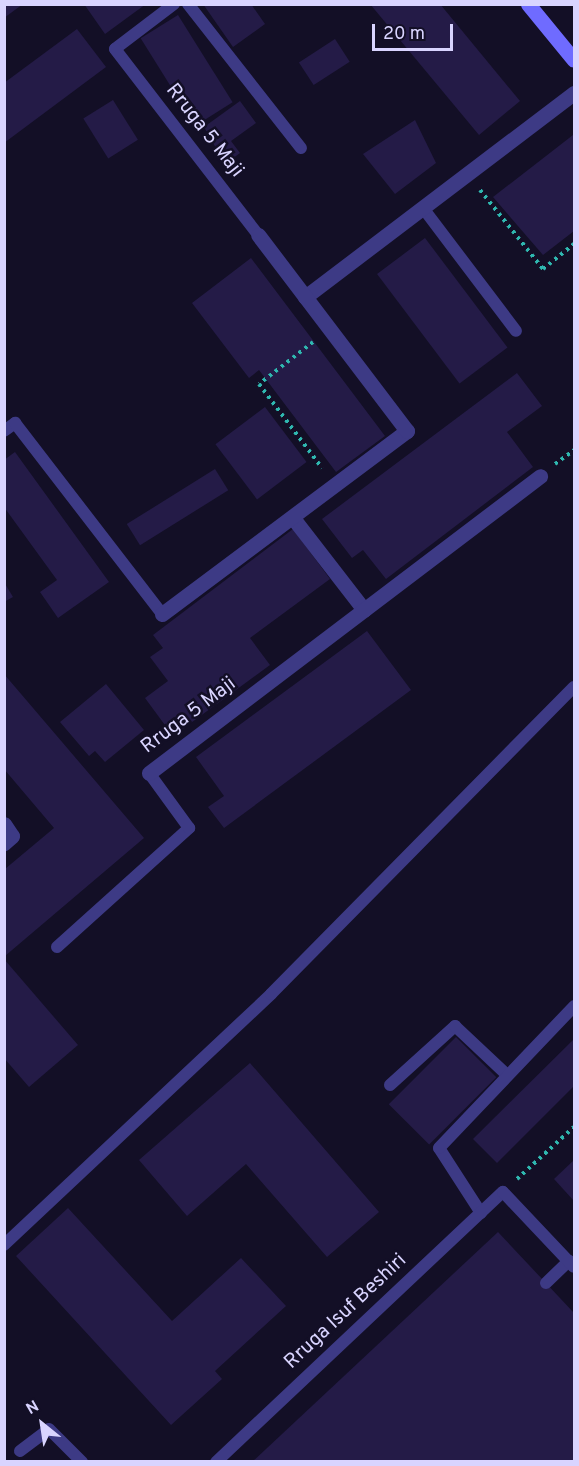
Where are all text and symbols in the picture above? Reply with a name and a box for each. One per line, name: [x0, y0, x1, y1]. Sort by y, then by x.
scale bar: [375, 12, 456, 50]
text: 20 m: [383, 23, 425, 46]
street label: Rruga 5 Maji: [160, 79, 248, 183]
street label: Rruga 5 Maji: [137, 673, 241, 759]
street label: Rruga Isuf Beshiri: [280, 1249, 412, 1375]
north arrow: [12, 1394, 72, 1454]
text: N: [23, 1397, 43, 1420]

